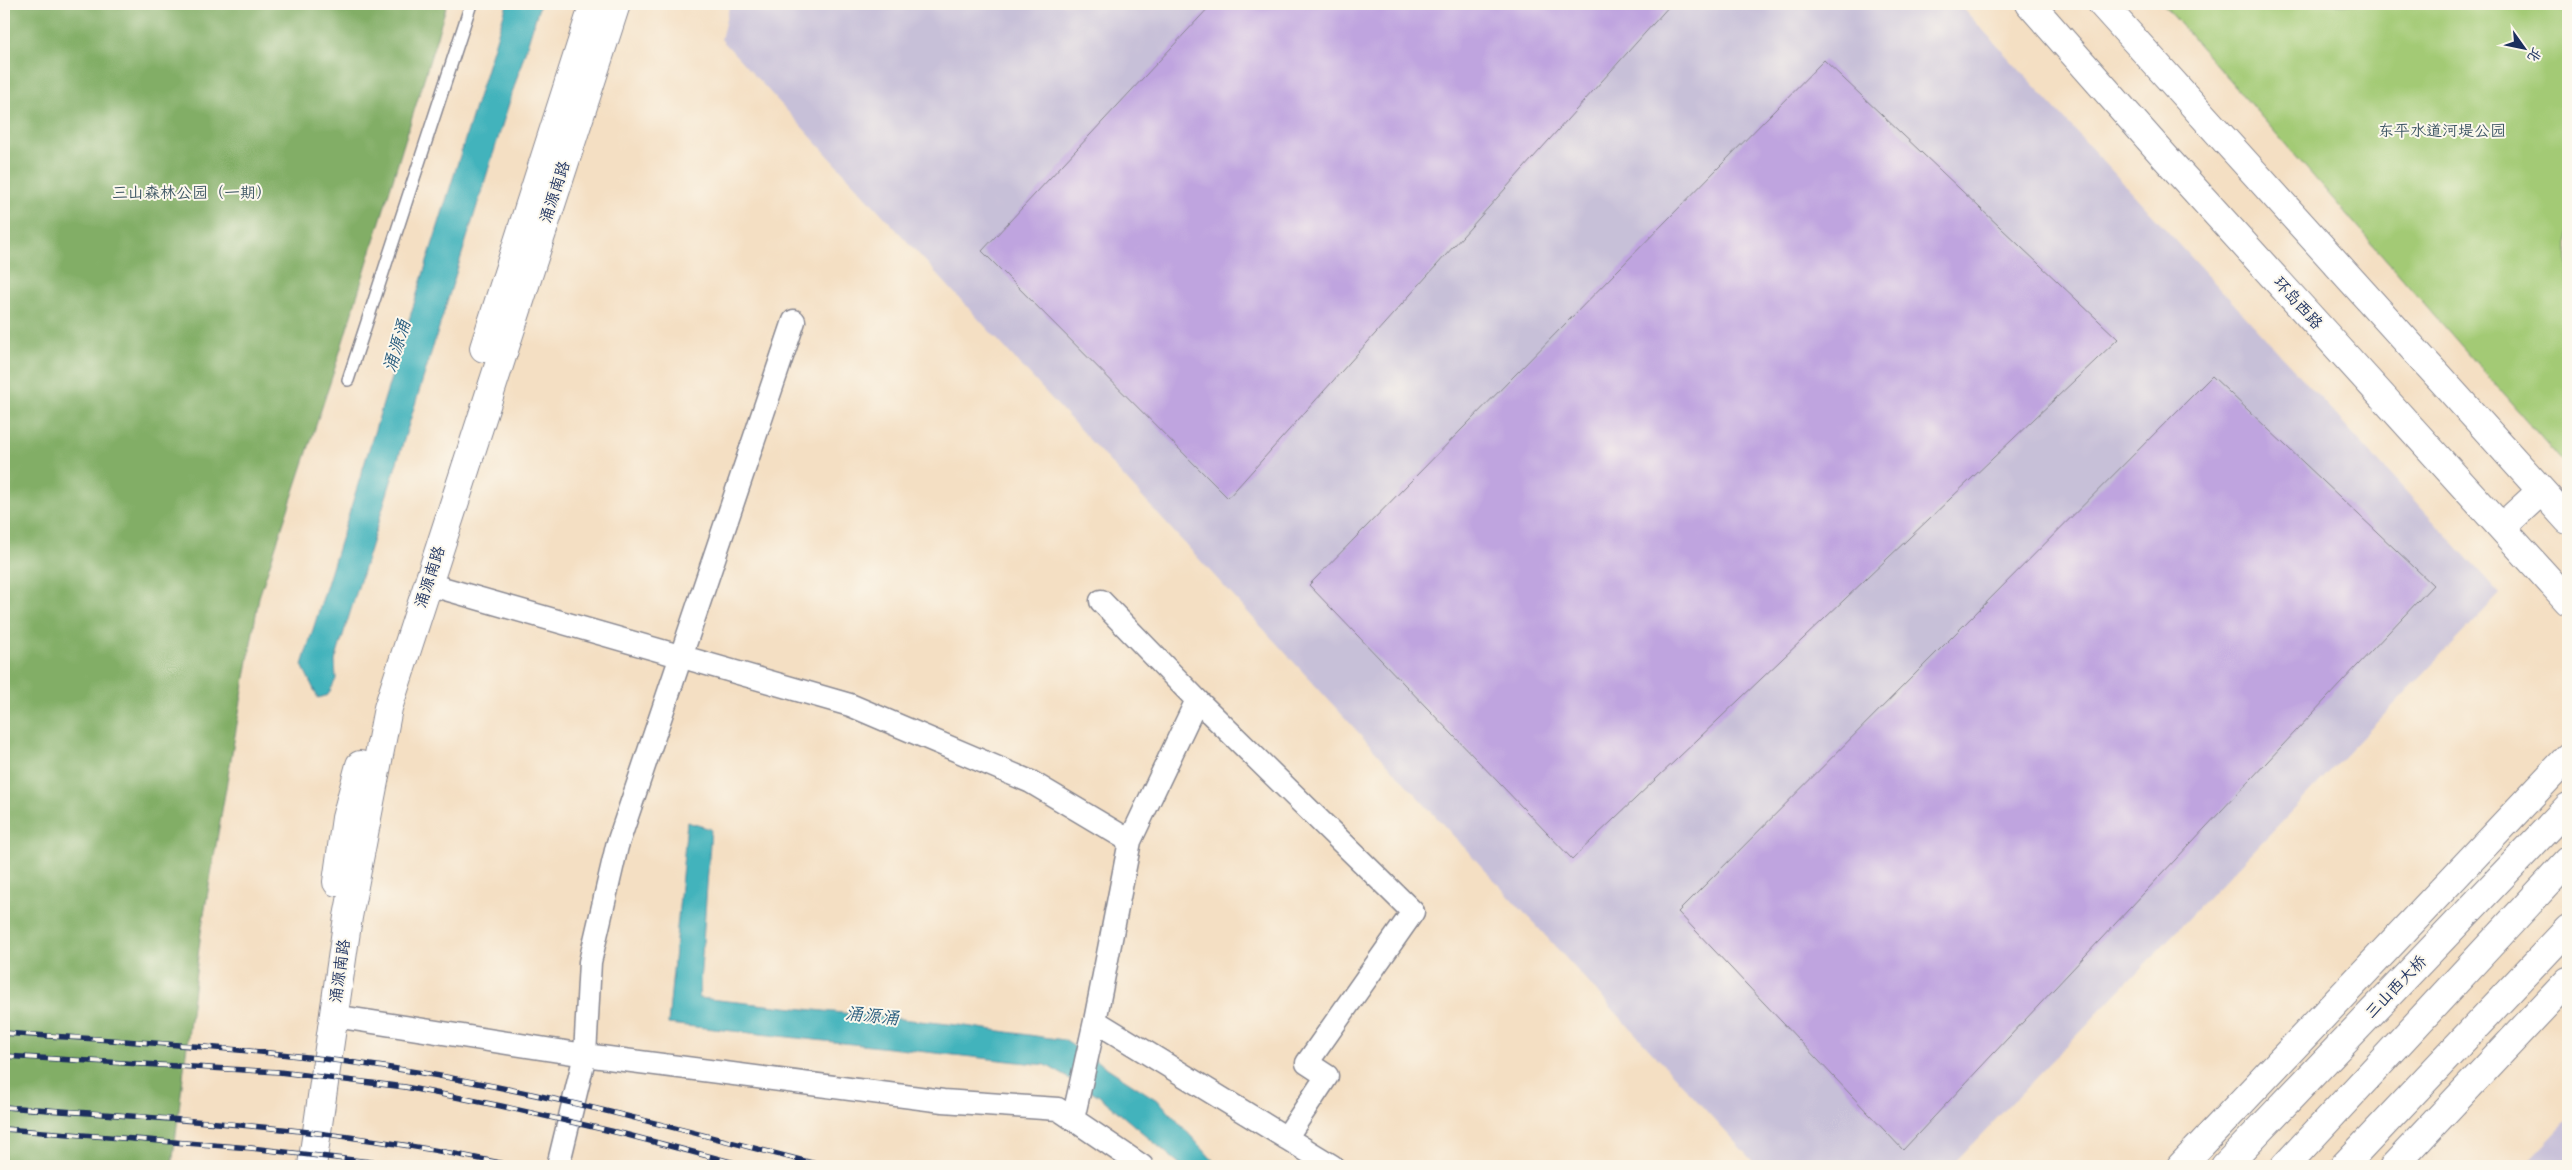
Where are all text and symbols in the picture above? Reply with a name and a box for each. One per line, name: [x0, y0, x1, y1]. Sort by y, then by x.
north arrow: [2500, 22, 2550, 72]
text: 北: [2524, 44, 2545, 65]
park label: 东平水道河堤公园: [2378, 122, 2506, 140]
street label: 涌源南路: [537, 159, 573, 225]
park label: 三山森林公园（一期）: [112, 184, 272, 202]
street label: 环岛西路: [2270, 273, 2326, 333]
water label: 涌源涌: [379, 316, 415, 375]
street label: 涌源南路: [412, 544, 448, 610]
street label: 涌源南路: [327, 938, 353, 1004]
street label: 三山西大桥: [2362, 952, 2430, 1022]
water label: 涌源涌: [844, 1003, 901, 1029]

